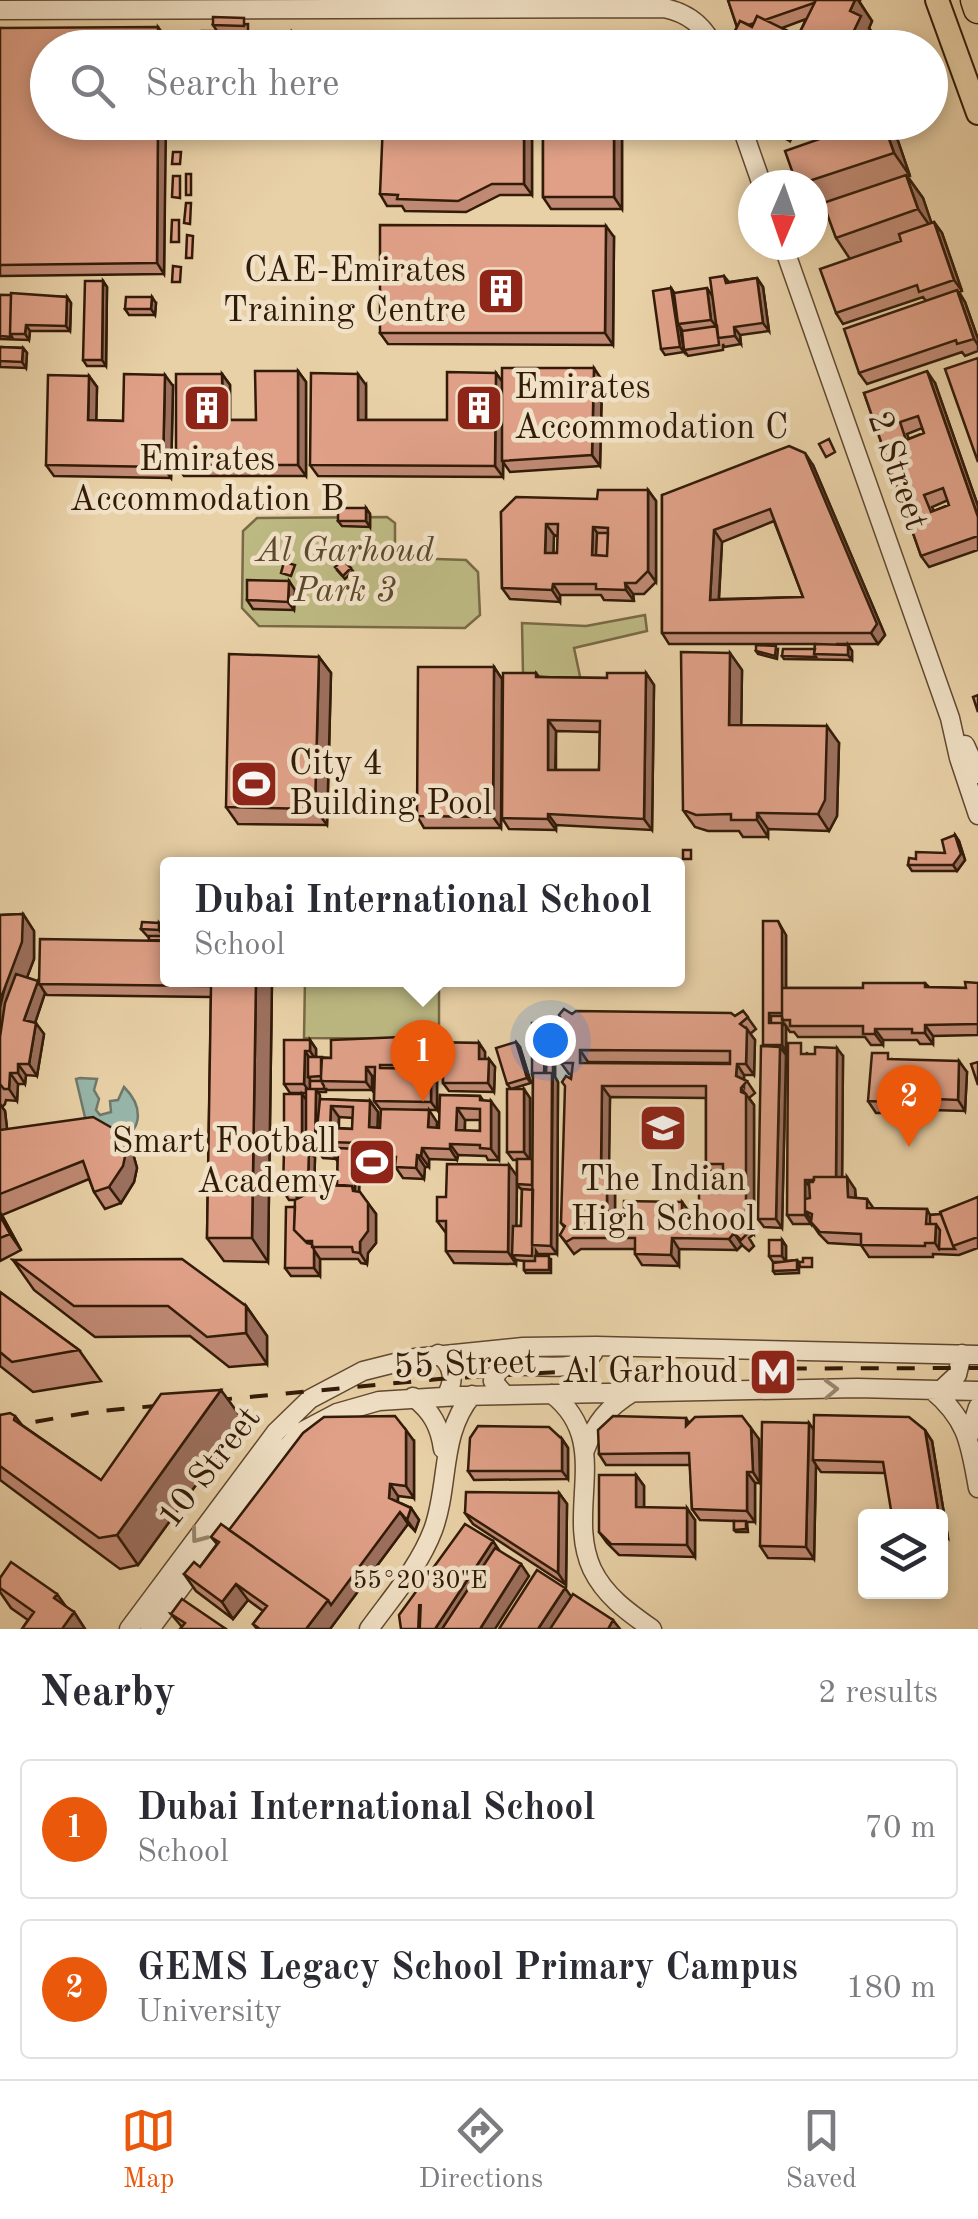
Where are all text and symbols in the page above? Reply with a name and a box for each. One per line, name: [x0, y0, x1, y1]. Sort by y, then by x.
search box: [30, 30, 948, 140]
icon: search: [65, 58, 120, 113]
text: Search here: [145, 66, 340, 104]
north arrow: [738, 170, 828, 260]
place label: CAE-Emirates Training Centre: [223, 254, 466, 329]
building icon: CAE-Emirates Training Centre: [475, 265, 527, 317]
place label: Emirates Accommodation C: [514, 371, 788, 446]
building icon: Emirates Accommodation B: [181, 382, 233, 434]
building icon: Emirates Accommodation C: [453, 382, 505, 434]
street label: 2 Street: [860, 407, 934, 535]
place label: Emirates Accommodation B: [69, 443, 345, 518]
park label: Al Garhoud Park 3: [254, 534, 434, 609]
place label: City 4 Building Pool: [289, 747, 492, 822]
sports icon: City 4 Building Pool: [228, 758, 280, 810]
popup: [160, 857, 685, 987]
text: Dubai International School: [193, 883, 652, 921]
text: School: [193, 930, 285, 962]
your location: [525, 1015, 576, 1066]
pin: 1: [390, 1020, 456, 1102]
pin: 2: [876, 1064, 942, 1147]
school or university icon: The Indian High School: [637, 1102, 689, 1154]
place label: Smart Football Academy: [112, 1125, 337, 1200]
sports icon: Smart Football Academy: [346, 1136, 398, 1188]
place label: The Indian High School: [571, 1163, 755, 1238]
street label: 55 Street: [393, 1345, 537, 1385]
metro station icon: Al Garhoud: [747, 1346, 799, 1398]
place label: Al Garhoud: [562, 1355, 738, 1390]
one-way arrow: [823, 1378, 839, 1399]
street label: 10 Street: [152, 1401, 268, 1535]
map controls: [858, 1509, 948, 1599]
button: layers: [858, 1509, 948, 1599]
one-way arrow: [192, 1525, 210, 1543]
text: 55°20'30"E: [353, 1569, 487, 1594]
text: Nearby: [40, 1673, 176, 1715]
text: 2 results: [818, 1678, 938, 1710]
text: Dubai International School: [137, 1790, 595, 1828]
text: 1: [65, 1813, 84, 1845]
text: 70 m: [865, 1813, 936, 1845]
text: School: [137, 1837, 229, 1869]
text: GEMS Legacy School Primary Campus: [137, 1950, 798, 1988]
text: 2: [65, 1973, 84, 2005]
text: 180 m: [846, 1973, 936, 2005]
text: University: [137, 1997, 282, 2029]
tab: Map: [121, 2103, 176, 2198]
tab: Directions: [419, 2103, 543, 2198]
tab: Saved: [785, 2103, 857, 2198]

